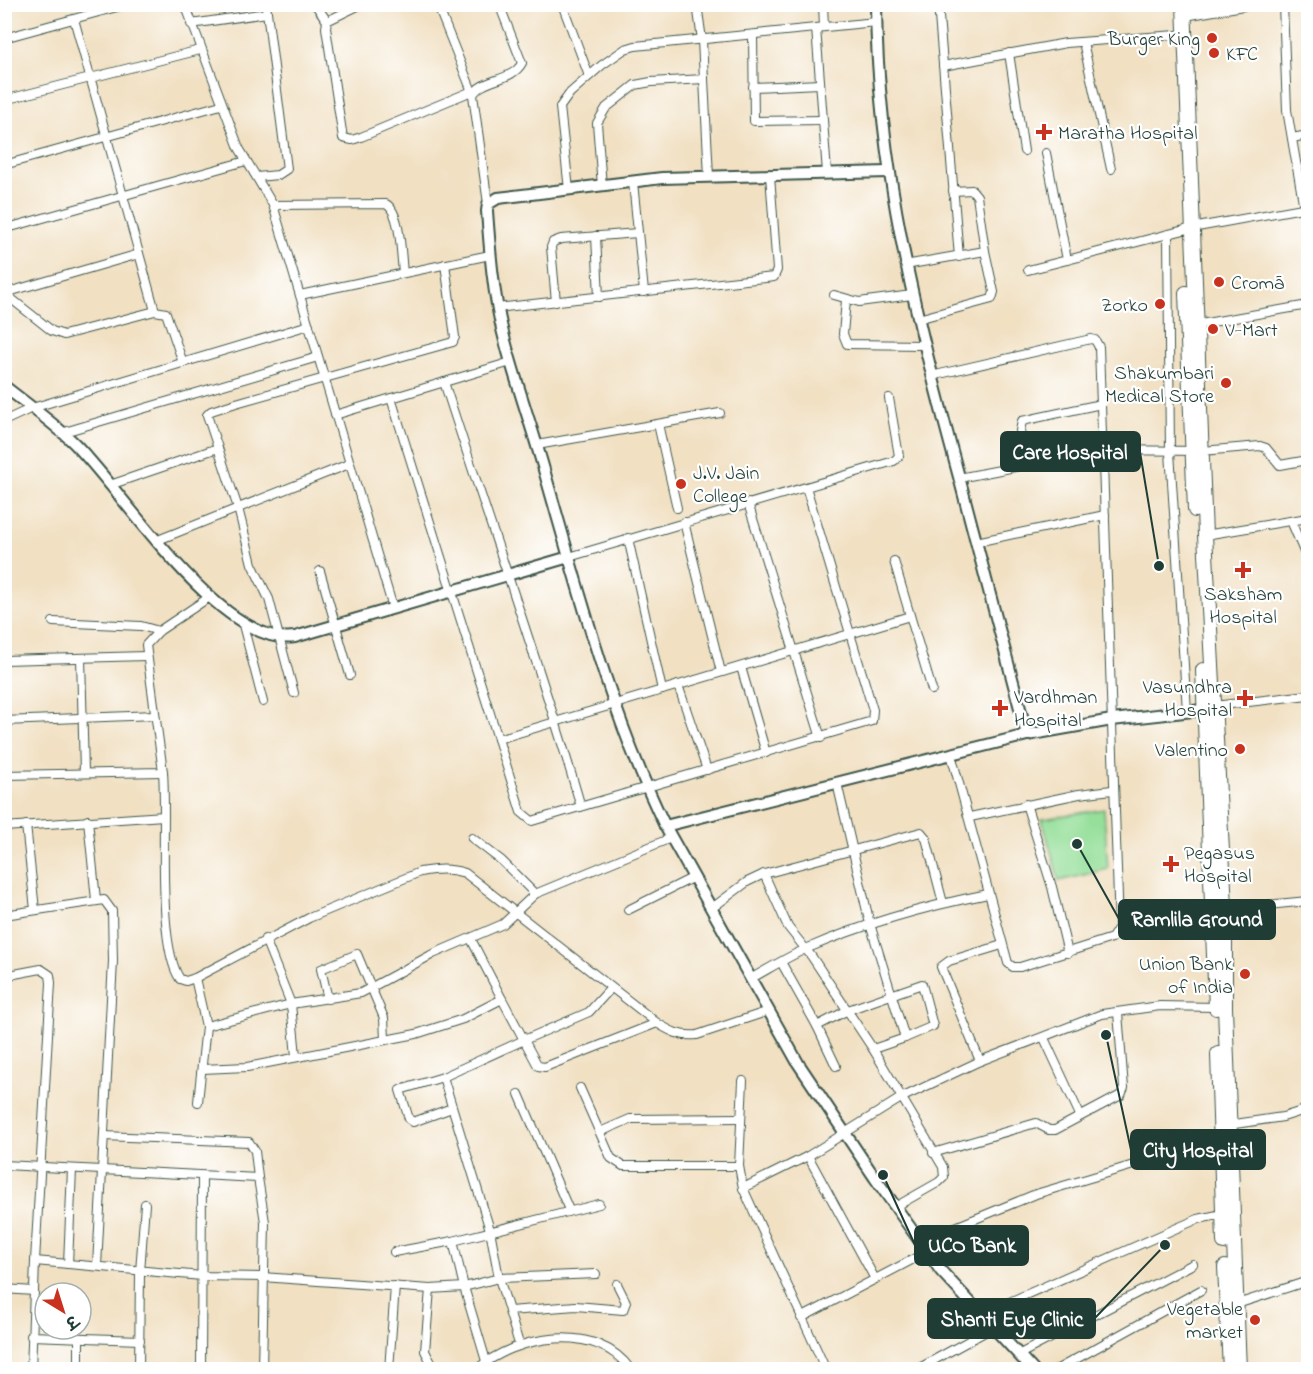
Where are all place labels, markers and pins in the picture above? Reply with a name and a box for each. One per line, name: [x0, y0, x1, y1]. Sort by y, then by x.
place label: Burger King: [1107, 26, 1200, 56]
marker: Burger King: [1205, 31, 1219, 45]
place label: KFC: [1226, 41, 1258, 70]
marker: KFC: [1207, 46, 1221, 60]
place label: Maratha Hospital: [1058, 120, 1198, 149]
marker: Maratha Hospital: [1035, 123, 1053, 141]
place label: Cromā: [1231, 270, 1284, 299]
marker: Cromā: [1212, 275, 1226, 289]
place label: Zorko: [1101, 292, 1148, 321]
marker: Zorko: [1153, 297, 1167, 311]
place label: V-Mart: [1224, 317, 1278, 346]
marker: V-Mart: [1206, 322, 1220, 336]
place label: Shakumbari Medical Store: [1105, 360, 1214, 412]
marker: Shakumbari Medical Store: [1219, 376, 1233, 390]
callout: Care Hospital: [1001, 432, 1140, 471]
place label: J.V. Jain College: [693, 460, 759, 513]
marker: J.V. Jain College: [674, 477, 688, 491]
marker: Saksham Hospital: [1234, 561, 1252, 579]
place label: Saksham Hospital: [1204, 581, 1282, 633]
place label: Vasundhra Hospital: [1142, 674, 1232, 726]
place label: Vardhman Hospital: [1013, 684, 1097, 736]
marker: Vasundhra Hospital: [1236, 689, 1254, 707]
marker: Vardhman Hospital: [991, 699, 1009, 717]
place label: Valentino: [1154, 737, 1228, 766]
marker: Valentino: [1233, 742, 1247, 756]
place label: Pegasus Hospital: [1184, 840, 1255, 892]
marker: Pegasus Hospital: [1162, 855, 1180, 873]
callout: Ramlila Ground: [1119, 900, 1275, 939]
place label: Union Bank of India: [1139, 951, 1233, 1003]
marker: Union Bank of India: [1238, 967, 1252, 981]
callout: City Hospital: [1131, 1130, 1265, 1169]
callout: UCO Bank: [915, 1226, 1028, 1265]
place label: Vegetable market: [1166, 1296, 1243, 1348]
callout: Shanti Eye Clinic: [928, 1299, 1095, 1338]
marker: Vegetable market: [1248, 1313, 1262, 1327]

